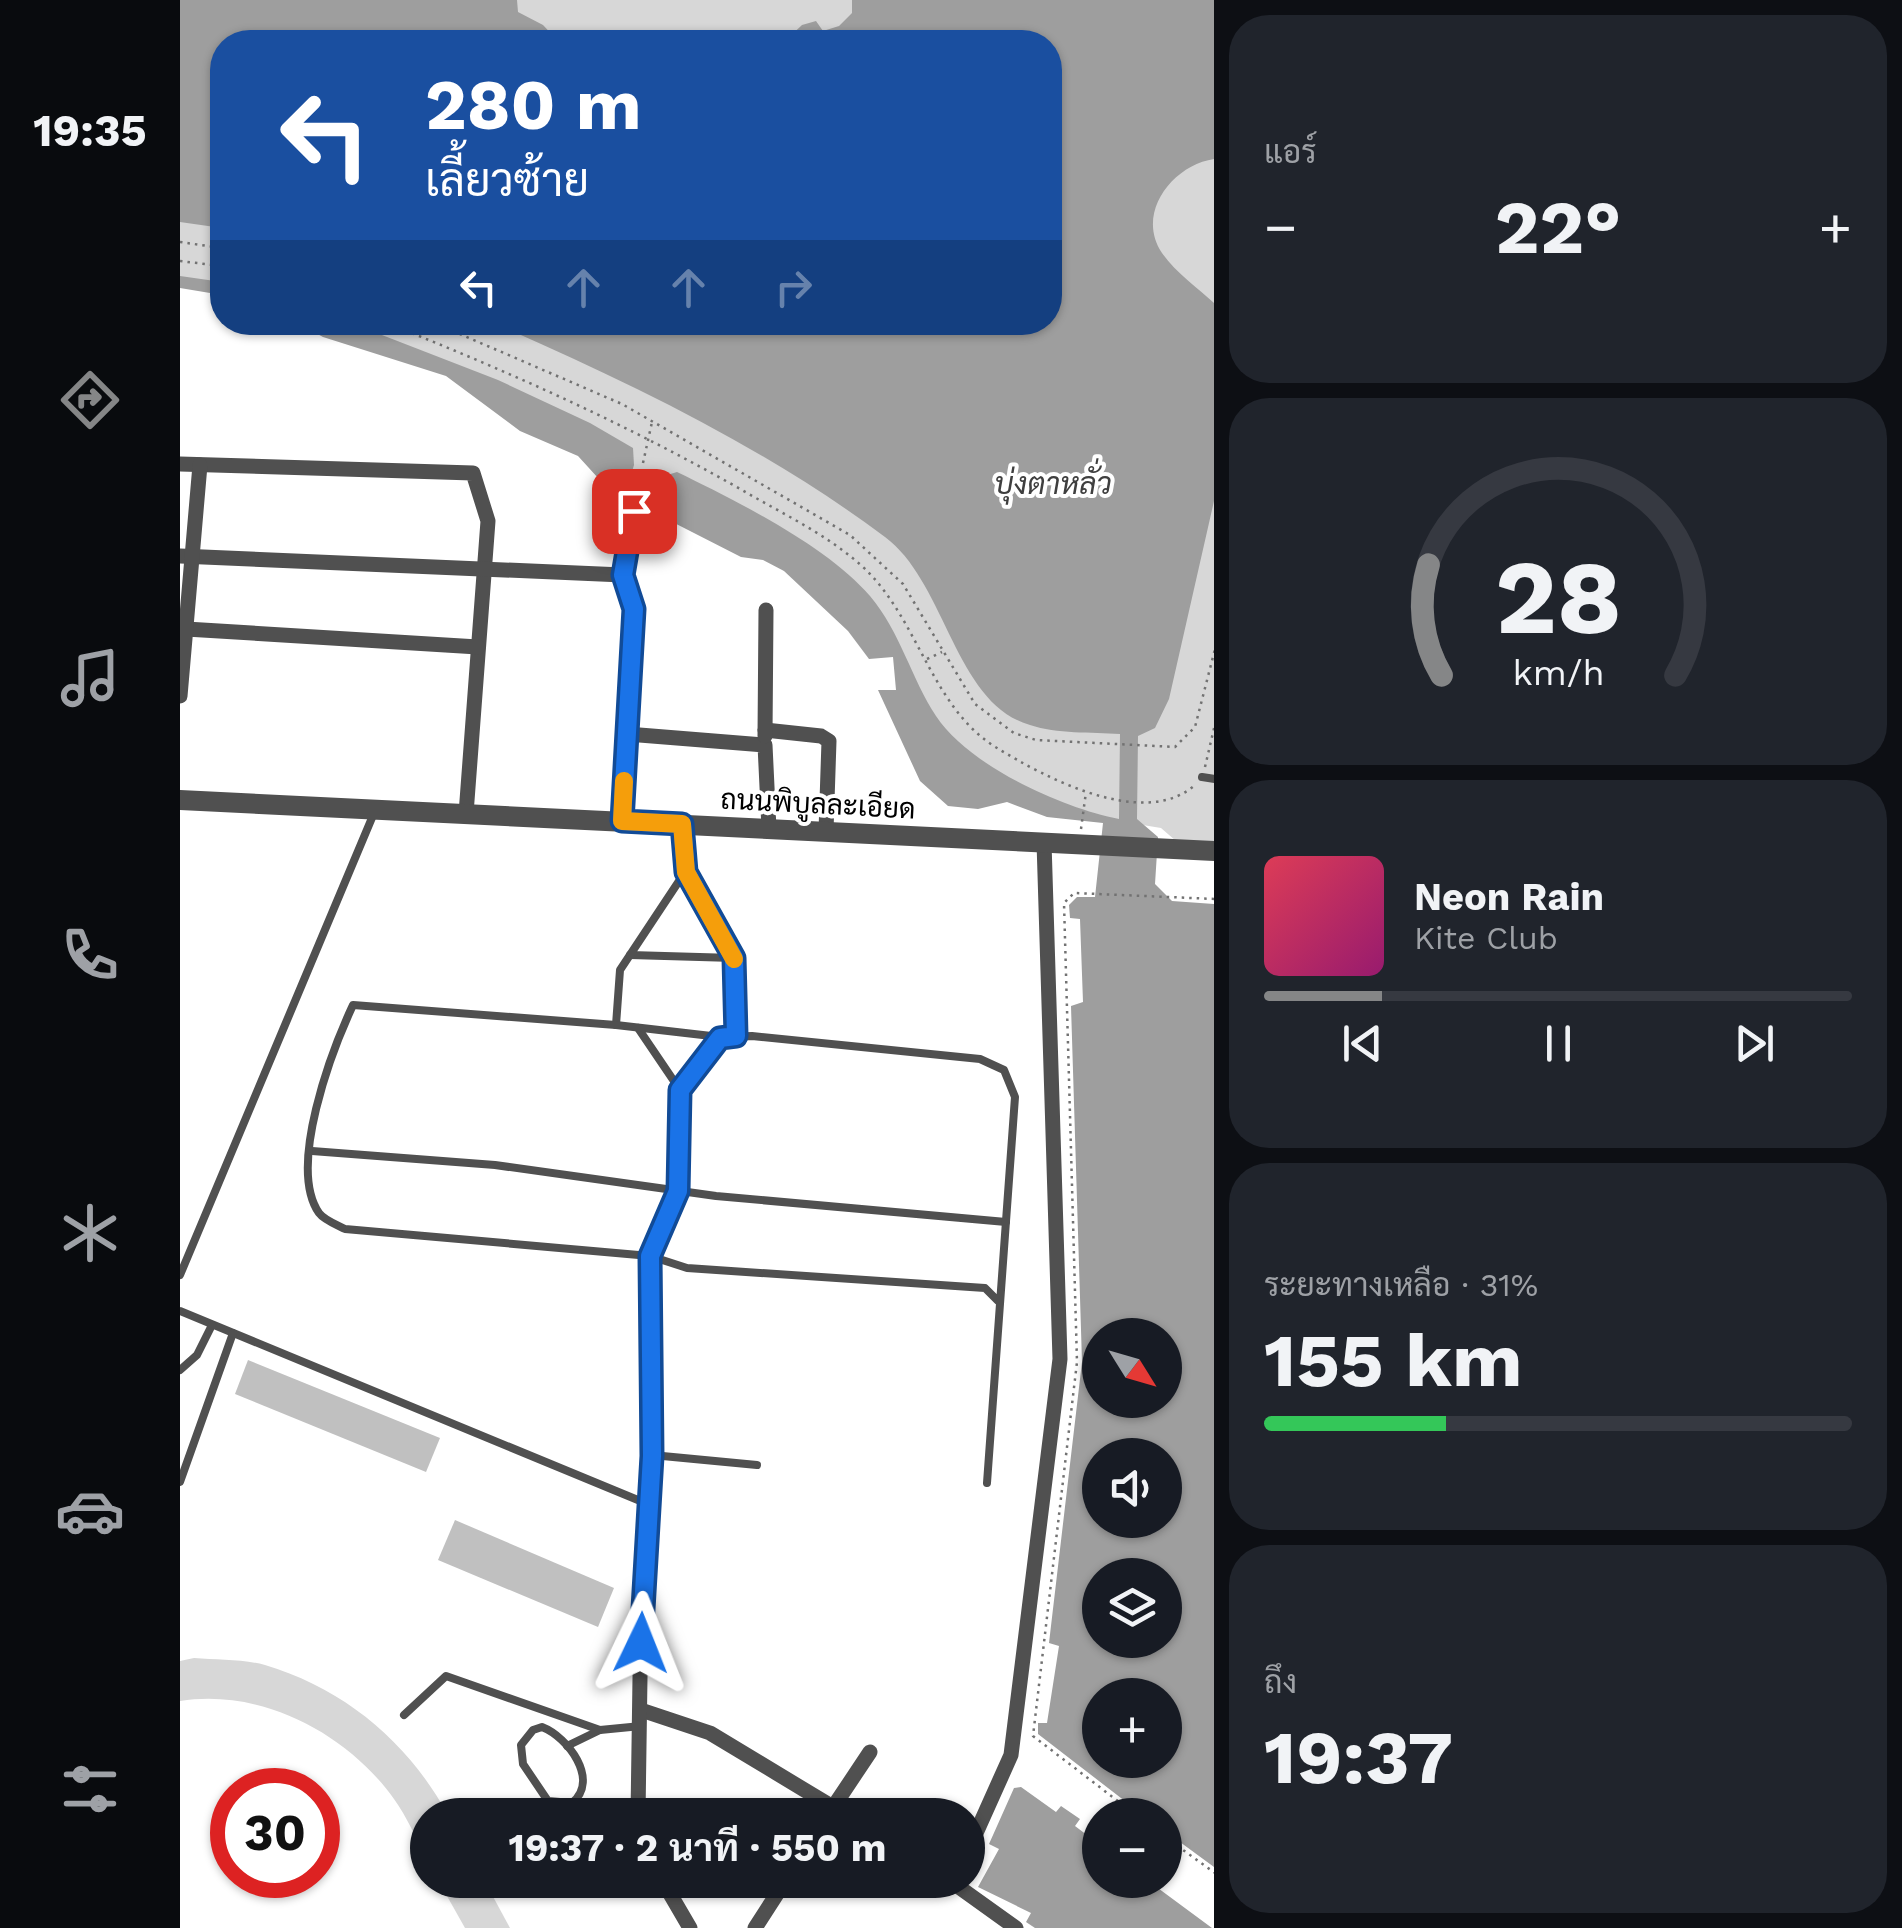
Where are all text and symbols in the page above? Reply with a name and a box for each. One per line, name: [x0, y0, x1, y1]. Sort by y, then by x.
text: 280 m: [425, 64, 642, 146]
icon: left: [260, 70, 390, 200]
text: 19:35: [33, 104, 147, 157]
text: แอร์: [1264, 133, 1317, 171]
text: เลี้ยวซ้าย: [425, 154, 589, 207]
text: 22°: [1495, 183, 1621, 271]
text: −: [1264, 195, 1297, 259]
text: +: [1819, 195, 1852, 259]
icon: left: [451, 260, 506, 315]
icon: ahead: [556, 260, 611, 315]
icon: ahead: [661, 260, 716, 315]
icon: right: [766, 260, 821, 315]
icon: directions: [55, 365, 125, 435]
water label: บุ่งตาหลั่ว: [994, 458, 1112, 505]
pin: [592, 469, 677, 554]
icon: arrive: [607, 484, 662, 539]
text: 28: [1494, 536, 1622, 658]
icon: music: [55, 643, 125, 713]
text: km/h: [1512, 652, 1604, 694]
street label: ถนนพิบูลละเอียด: [719, 780, 916, 829]
text: Neon Rain: [1414, 875, 1604, 919]
text: Kite Club: [1414, 919, 1558, 957]
icon: phone: [55, 920, 125, 990]
icon: previous: [1335, 1016, 1390, 1071]
icon: pause: [1531, 1016, 1586, 1071]
icon: next: [1727, 1016, 1782, 1071]
icon: climate: [55, 1198, 125, 1268]
text: ระยะทางเหลือ · 31%: [1264, 1266, 1538, 1304]
text: 155 km: [1264, 1316, 1522, 1404]
north arrow: [1082, 1318, 1182, 1418]
map controls: [1082, 1318, 1182, 1898]
button: sound: [1082, 1438, 1182, 1538]
icon: car: [55, 1476, 125, 1546]
button: layers: [1082, 1558, 1182, 1658]
position arrow: [589, 1591, 693, 1695]
text: ถึง: [1264, 1663, 1297, 1701]
button: +: [1082, 1678, 1182, 1778]
text: 19:37: [1264, 1713, 1453, 1801]
icon: filters: [55, 1754, 125, 1824]
speed limit sign: 30: [210, 1768, 340, 1898]
button: −: [1082, 1798, 1182, 1898]
text: 19:37 · 2 นาที · 550 m: [509, 1826, 887, 1870]

